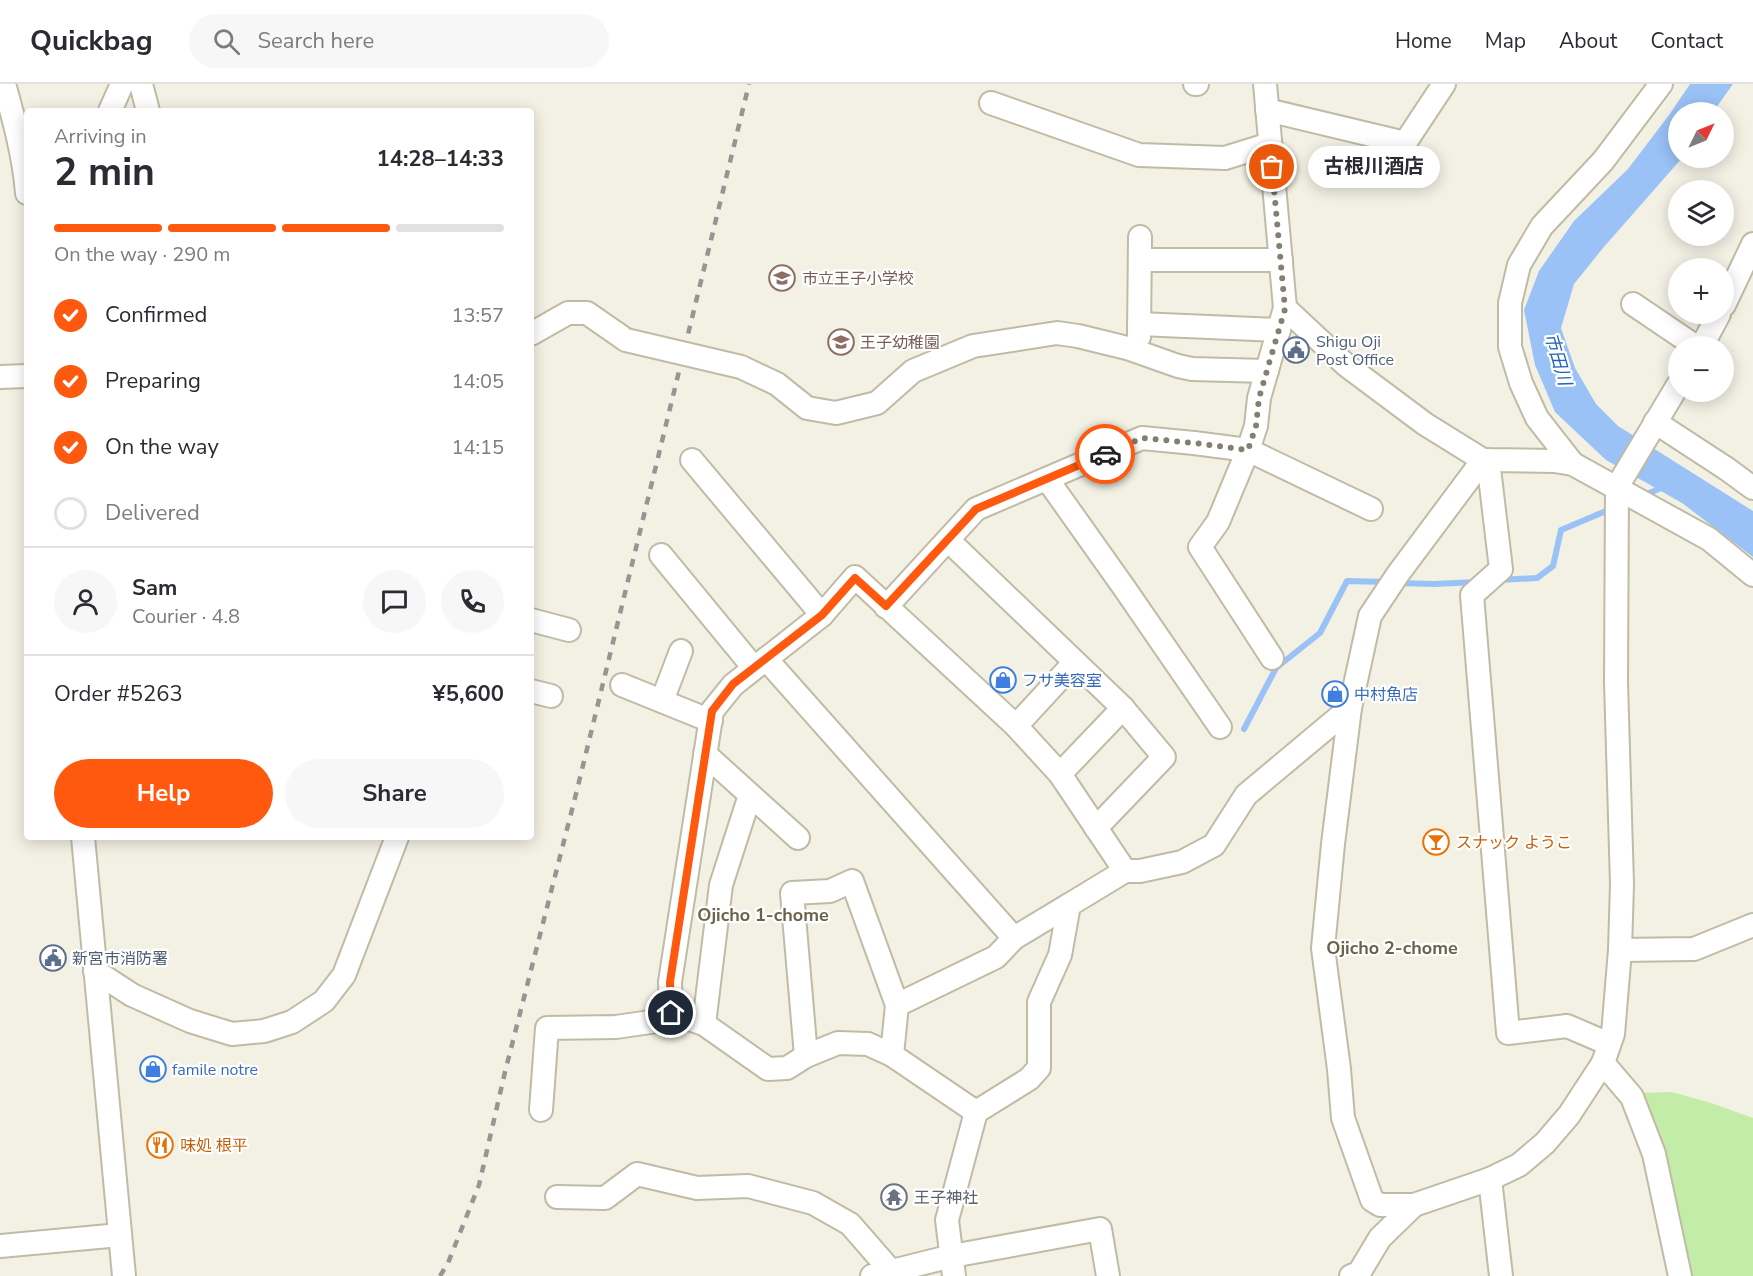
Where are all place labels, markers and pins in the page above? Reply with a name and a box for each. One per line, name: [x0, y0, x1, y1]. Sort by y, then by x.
pin: [1246, 141, 1297, 192]
callout: 古根川酒店: [1308, 146, 1440, 188]
school or university icon: 市立王子小学校: [767, 263, 797, 293]
place label: 市立王子小学校: [802, 268, 914, 290]
school or university icon: 王子幼稚園: [826, 327, 856, 357]
place label: Shigu Oji Post Office: [1316, 331, 1394, 371]
place label: 王子幼稚園: [860, 332, 940, 354]
public building icon: Shigu Oji Post Office: [1281, 335, 1311, 365]
shop icon: フサ美容室: [988, 665, 1018, 695]
place label: フサ美容室: [1022, 670, 1102, 692]
shop icon: 中村魚店: [1320, 679, 1350, 709]
place label: 中村魚店: [1354, 684, 1418, 706]
bar icon: スナック ようこ: [1421, 827, 1451, 857]
place label: スナック ようこ: [1456, 832, 1572, 854]
public building icon: 新宮市消防署: [38, 943, 68, 973]
place label: 新宮市消防署: [72, 948, 168, 970]
pin: [645, 987, 696, 1038]
shop icon: famile notre: [138, 1054, 168, 1084]
place label: famile notre: [172, 1059, 258, 1081]
restaurant icon: 味処 根平: [145, 1130, 175, 1160]
place label: 味処 根平: [180, 1135, 248, 1157]
temple icon: 王子神社: [879, 1182, 909, 1212]
place label: 王子神社: [914, 1187, 978, 1209]

